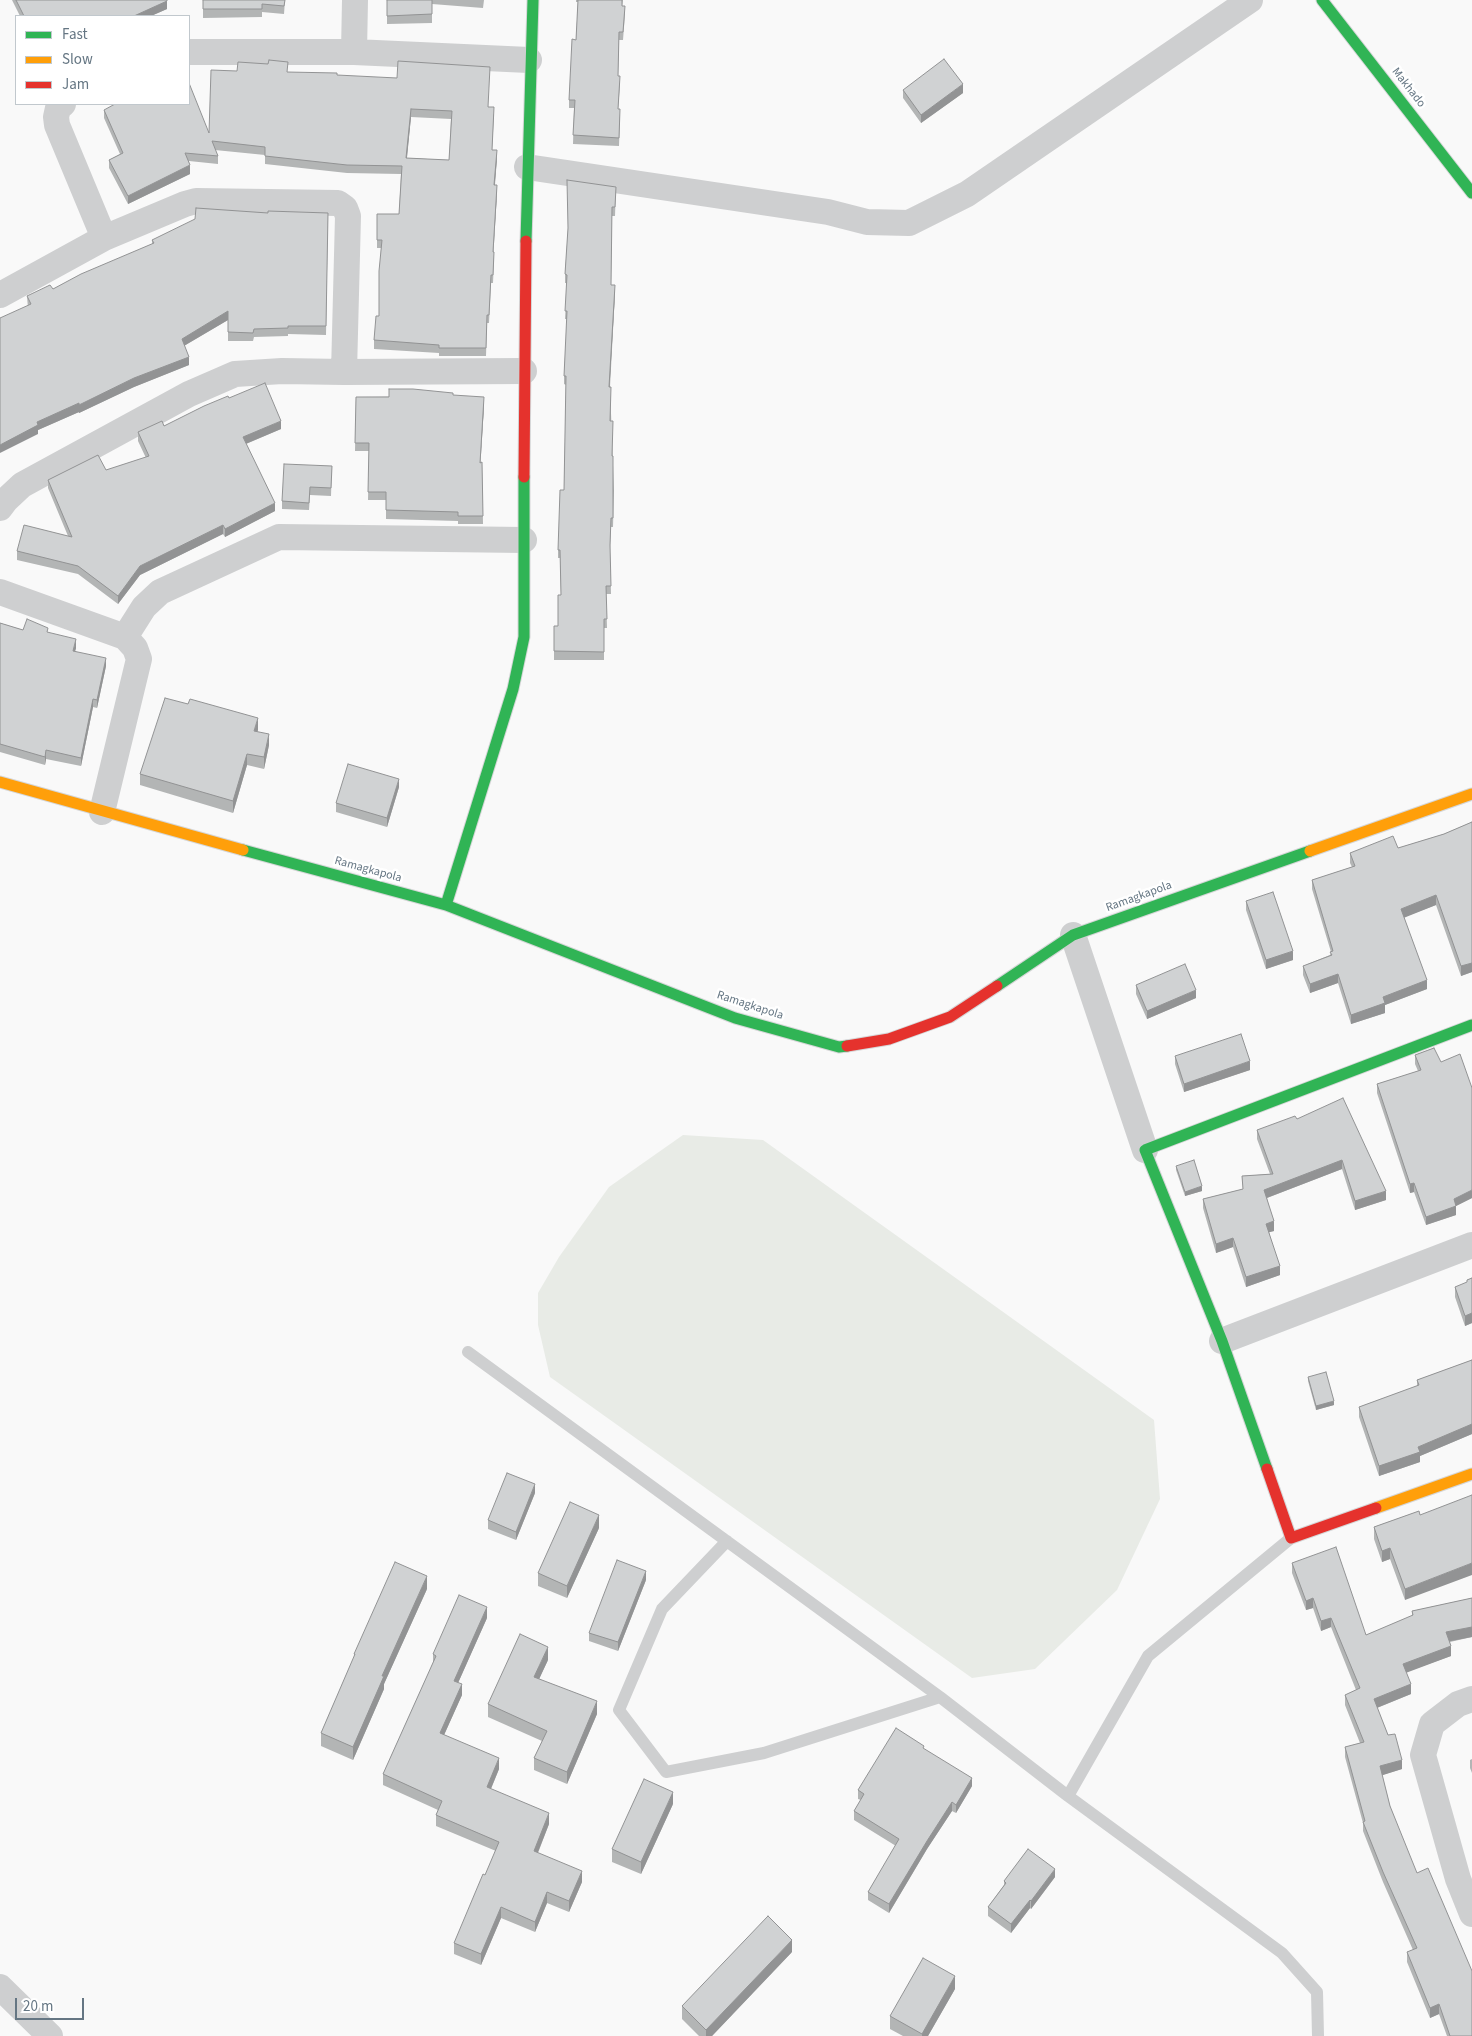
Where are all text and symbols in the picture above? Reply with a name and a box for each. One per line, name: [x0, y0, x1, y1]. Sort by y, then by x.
legend: [15, 15, 190, 105]
text: Fast: [62, 24, 88, 45]
text: Slow: [62, 49, 93, 70]
street label: Makhado: [1388, 65, 1428, 111]
text: Jam: [62, 74, 89, 95]
street label: Ramagkapola: [333, 854, 403, 886]
street label: Ramagkapola: [1104, 878, 1174, 916]
street label: Ramagkapola: [715, 988, 785, 1024]
scale bar: [18, 1988, 86, 2020]
text: 20 m: [23, 1996, 53, 2017]

